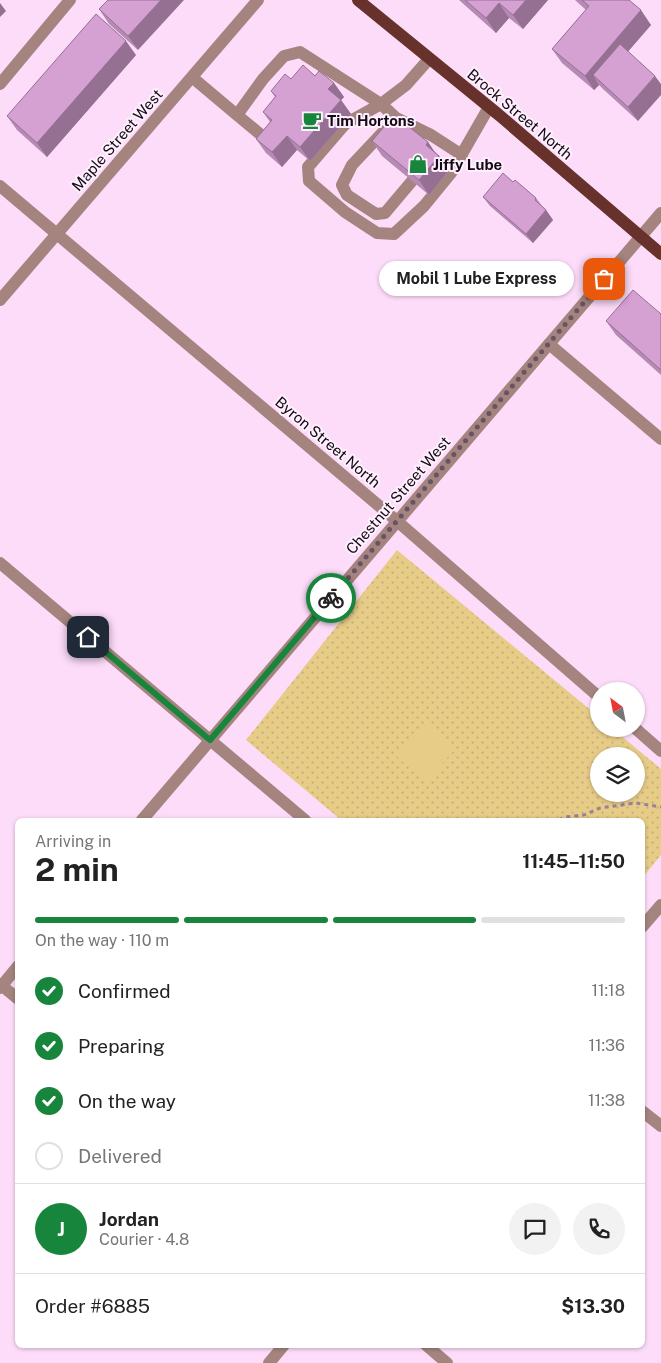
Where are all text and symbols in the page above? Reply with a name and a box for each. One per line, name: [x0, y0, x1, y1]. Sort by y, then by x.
street label: Brock Street North: [464, 65, 576, 163]
street label: Maple Street West: [68, 86, 166, 194]
cafe icon: Tim Hortons: [301, 109, 323, 131]
place label: Tim Hortons: [327, 112, 415, 129]
shop icon: Jiffy Lube: [407, 153, 429, 175]
place label: Jiffy Lube: [433, 156, 502, 173]
pin: [583, 258, 625, 300]
callout: Mobil 1 Lube Express: [379, 262, 574, 296]
icon: bag: [590, 265, 618, 293]
text: Mobil 1 Lube Express: [396, 269, 557, 288]
street label: Byron Street North: [272, 393, 384, 491]
street label: Chestnut Street West: [342, 433, 454, 557]
courier: [306, 573, 356, 623]
icon: bike: [317, 584, 345, 612]
pin: [67, 616, 109, 658]
icon: home: [74, 623, 102, 651]
north arrow: [590, 682, 645, 738]
map controls: [590, 682, 645, 802]
button: layers: [590, 747, 645, 802]
text: Arriving in: [35, 832, 111, 851]
text: 11:45–11:50: [522, 850, 625, 872]
text: 2 min: [35, 851, 119, 888]
text: On the way · 110 m: [35, 931, 169, 950]
icon: check: [35, 977, 63, 1005]
text: Confirmed: [78, 980, 171, 1002]
text: 11:18: [591, 981, 625, 1000]
icon: check: [35, 1032, 63, 1060]
text: Preparing: [78, 1035, 165, 1057]
text: 11:36: [588, 1036, 625, 1055]
icon: check: [35, 1087, 63, 1115]
text: On the way: [78, 1090, 176, 1112]
text: 11:38: [588, 1091, 625, 1110]
text: Delivered: [78, 1145, 162, 1167]
button: chat: [509, 1203, 561, 1255]
button: phone: [573, 1203, 625, 1255]
text: Jordan: [99, 1208, 159, 1230]
text: J: [57, 1218, 65, 1240]
text: Courier · 4.8: [99, 1230, 189, 1249]
text: Order #6885: [35, 1295, 150, 1317]
text: $13.30: [561, 1295, 625, 1317]

